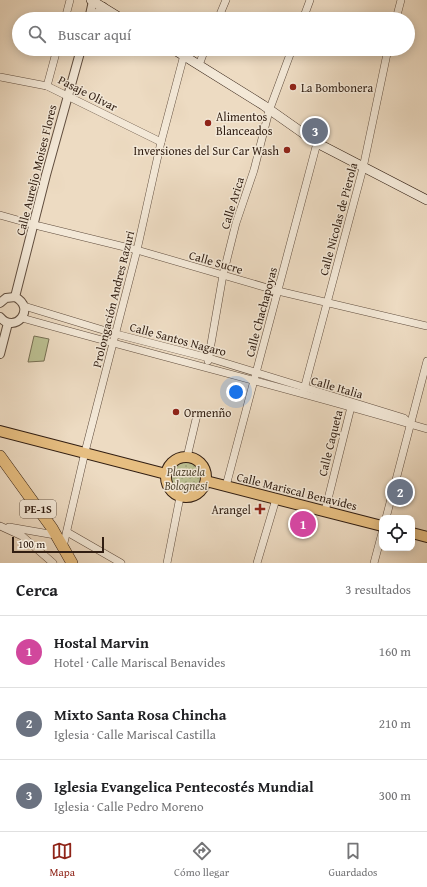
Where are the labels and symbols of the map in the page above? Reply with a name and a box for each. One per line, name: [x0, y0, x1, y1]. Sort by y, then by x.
street label: Pasaje Olivar: [55, 71, 121, 115]
place label: La Bombonera: [301, 79, 373, 96]
marker: La Bombonera: [288, 82, 298, 92]
street label: Calle Aureljo Moises Flores: [11, 103, 61, 237]
place label: Alimentos Blanceados: [216, 108, 273, 139]
pin: 3: [302, 116, 328, 146]
marker: Alimentos Blanceados: [203, 118, 213, 128]
place label: Inversiones del Sur Car Wash: [134, 142, 279, 159]
marker: Inversiones del Sur Car Wash: [282, 145, 292, 155]
street label: Calle Nicolas de Pierola: [315, 160, 361, 277]
street label: Calle Arica: [216, 174, 248, 231]
street label: Prolongación Andres Razuri: [88, 228, 138, 369]
street label: Calle Sucre: [187, 246, 245, 278]
street label: Calle Chachapoyas: [241, 265, 281, 359]
street label: Calle Santos Nagaro: [128, 318, 228, 360]
street label: Calle Italia: [309, 371, 365, 403]
your location: [226, 382, 246, 402]
place label: Ormenño: [184, 404, 231, 421]
marker: Ormenño: [171, 407, 181, 417]
street label: Calle Caqueta: [314, 408, 347, 478]
park label: Plazuela Bolognesi: [163, 463, 208, 494]
street label: Calle Mariscal Benavides: [235, 468, 359, 514]
pin: 2: [387, 477, 413, 507]
road number: PE-1S: [20, 500, 56, 518]
place label: Arangel: [212, 501, 252, 518]
marker: Arangel: [254, 503, 266, 515]
pin: 1: [290, 509, 316, 539]
scale bar: [12, 535, 104, 554]

